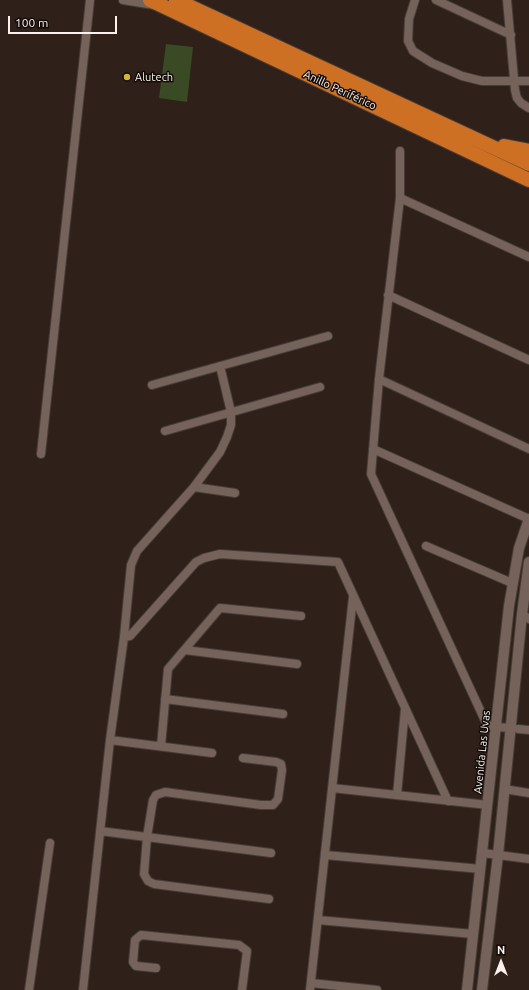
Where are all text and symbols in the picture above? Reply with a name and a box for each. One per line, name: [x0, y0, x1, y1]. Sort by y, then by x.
scale bar: [10, 8, 119, 34]
text: 100 m: [15, 16, 48, 29]
street label: Anillo Periférico: [302, 67, 378, 113]
place label: Alutech: [135, 70, 173, 84]
marker: Alutech: [122, 72, 132, 82]
street label: Avenida Las Uvas: [471, 710, 493, 794]
north arrow: [481, 942, 521, 982]
text: N: [497, 944, 505, 956]

